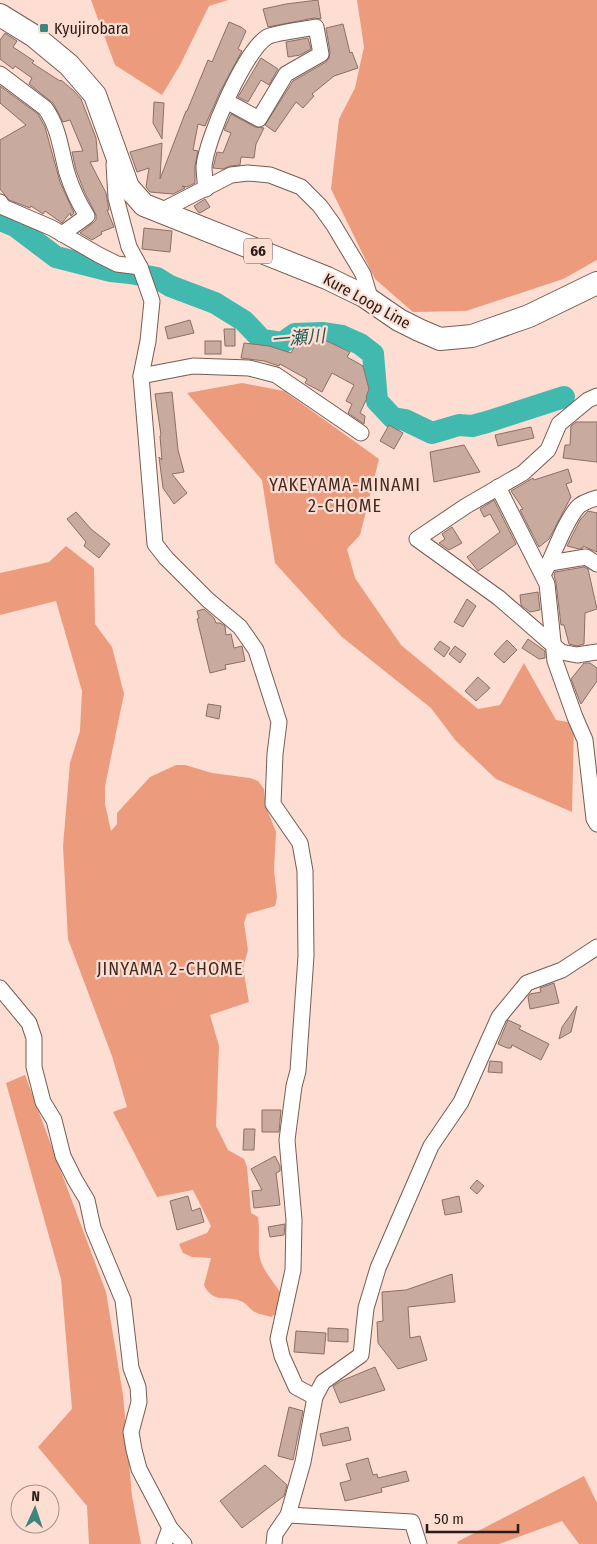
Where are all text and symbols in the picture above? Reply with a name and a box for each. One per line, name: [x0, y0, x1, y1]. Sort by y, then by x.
place label: Kyujirobara: [54, 19, 129, 38]
marker: Kyujirobara: [38, 22, 50, 34]
road number: 66: [244, 238, 272, 264]
street label: Kure Loop Line: [320, 269, 414, 333]
water label: 一瀬川: [270, 325, 328, 351]
district label: YAKEYAMA-MINAMI 2-CHOME: [269, 474, 421, 517]
district label: JINYAMA 2-CHOME: [97, 958, 243, 980]
north arrow: [10, 1484, 60, 1534]
text: N: [31, 1488, 40, 1505]
scale bar: [427, 1502, 518, 1534]
text: 50 m: [434, 1510, 464, 1528]

